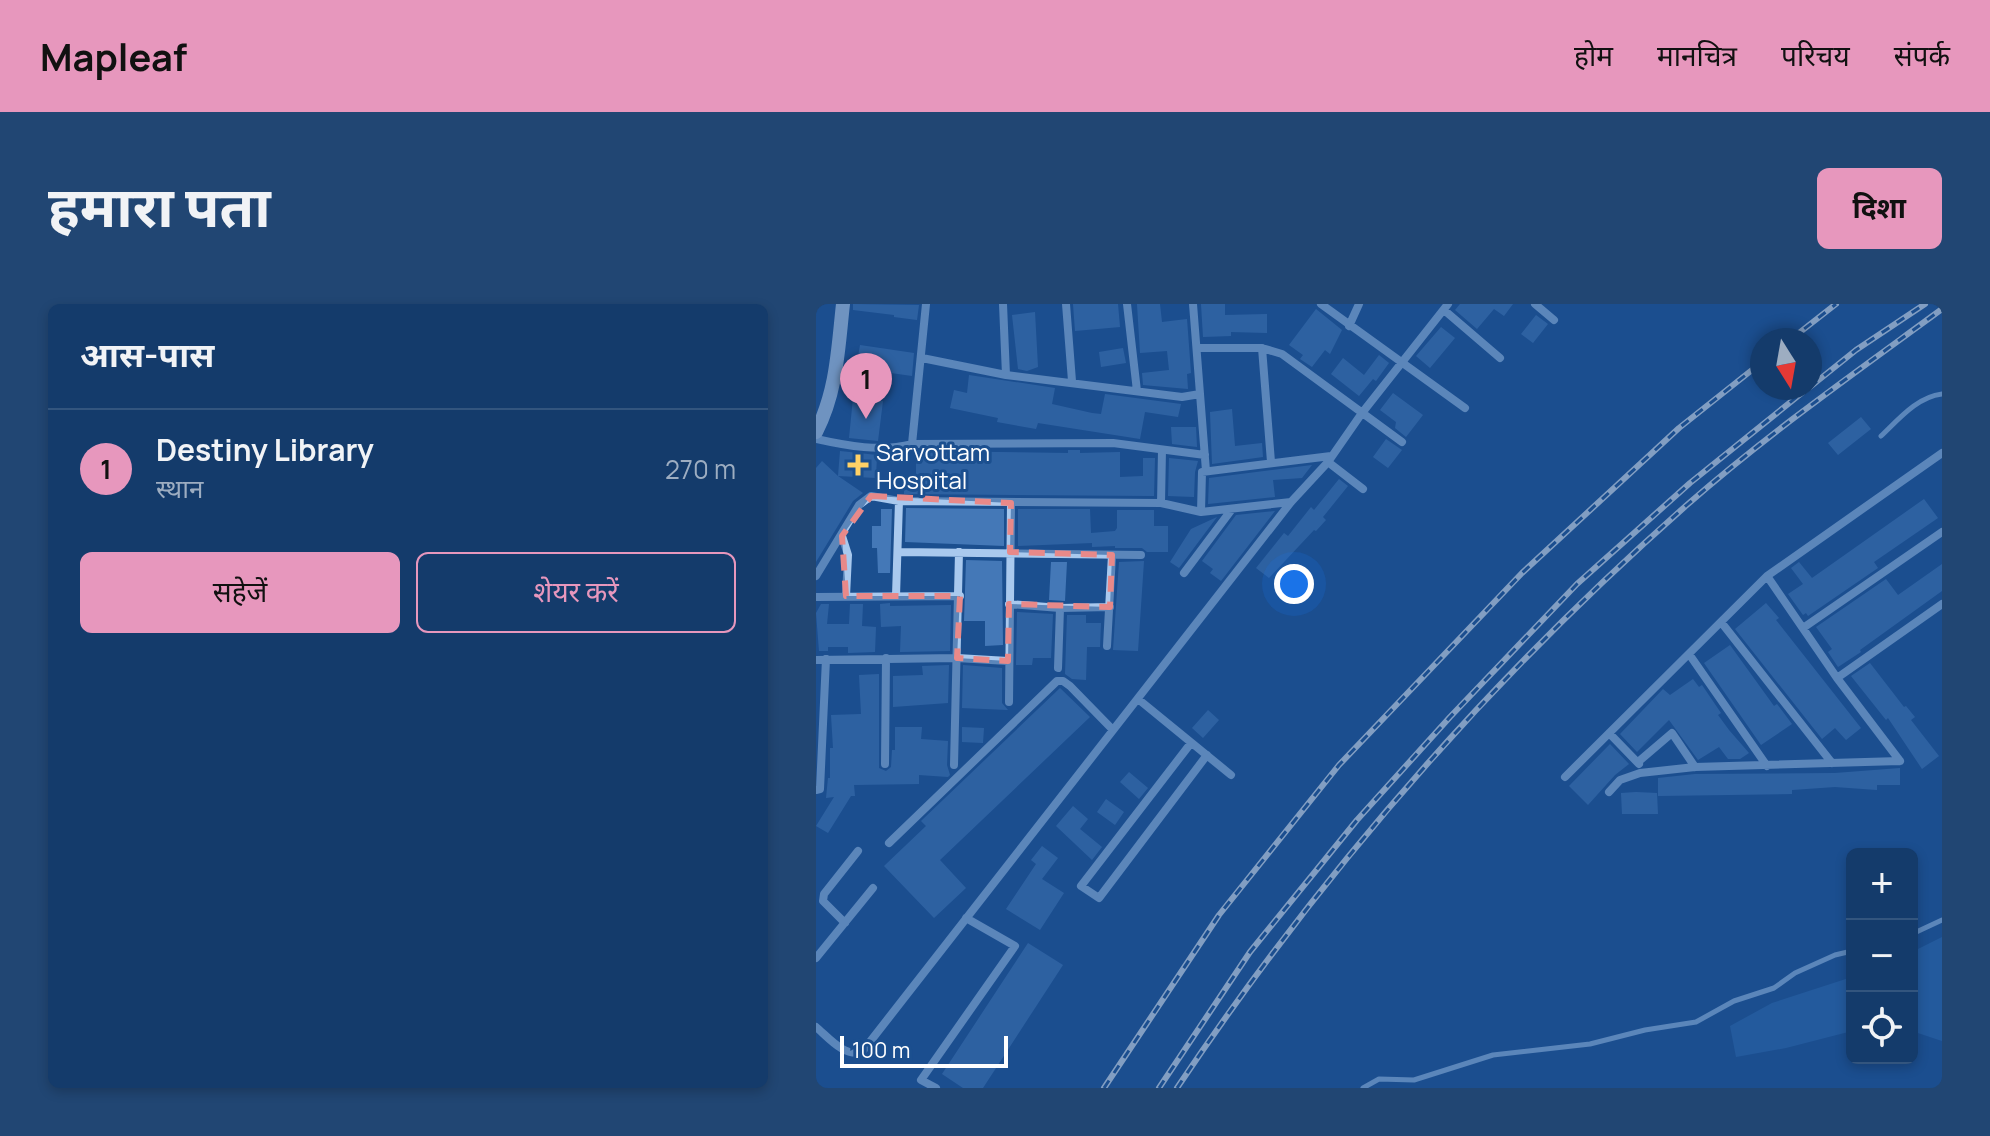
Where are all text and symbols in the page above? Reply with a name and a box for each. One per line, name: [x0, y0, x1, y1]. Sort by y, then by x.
text: Mapleaf: [40, 30, 187, 82]
text: होम: [1574, 36, 1613, 74]
text: मानचित्र: [1657, 36, 1737, 74]
text: परिचय: [1781, 36, 1850, 74]
text: संपर्क: [1894, 36, 1950, 74]
text: हमारा पता: [48, 167, 271, 244]
button: दिशा: [1817, 168, 1942, 249]
north arrow: [1750, 328, 1822, 400]
text: आस-पास: [80, 331, 214, 377]
pin: 1: [840, 353, 892, 419]
text: Destiny Library: [156, 429, 374, 470]
place label: Sarvottam Hospital: [876, 435, 990, 496]
text: 1: [100, 451, 112, 487]
text: 270 m: [665, 451, 736, 487]
marker: Sarvottam Hospital: [847, 454, 869, 476]
text: स्थान: [156, 470, 203, 506]
button: सहेजें: [80, 552, 400, 633]
button: शेयर करें: [416, 552, 736, 633]
your location: [1274, 564, 1314, 604]
map controls: [1846, 848, 1918, 1064]
button: +: [1846, 848, 1918, 920]
button: −: [1846, 920, 1918, 992]
button: locate: [1846, 992, 1918, 1064]
scale bar: [840, 1032, 1008, 1068]
text: 100 m: [852, 1035, 910, 1065]

